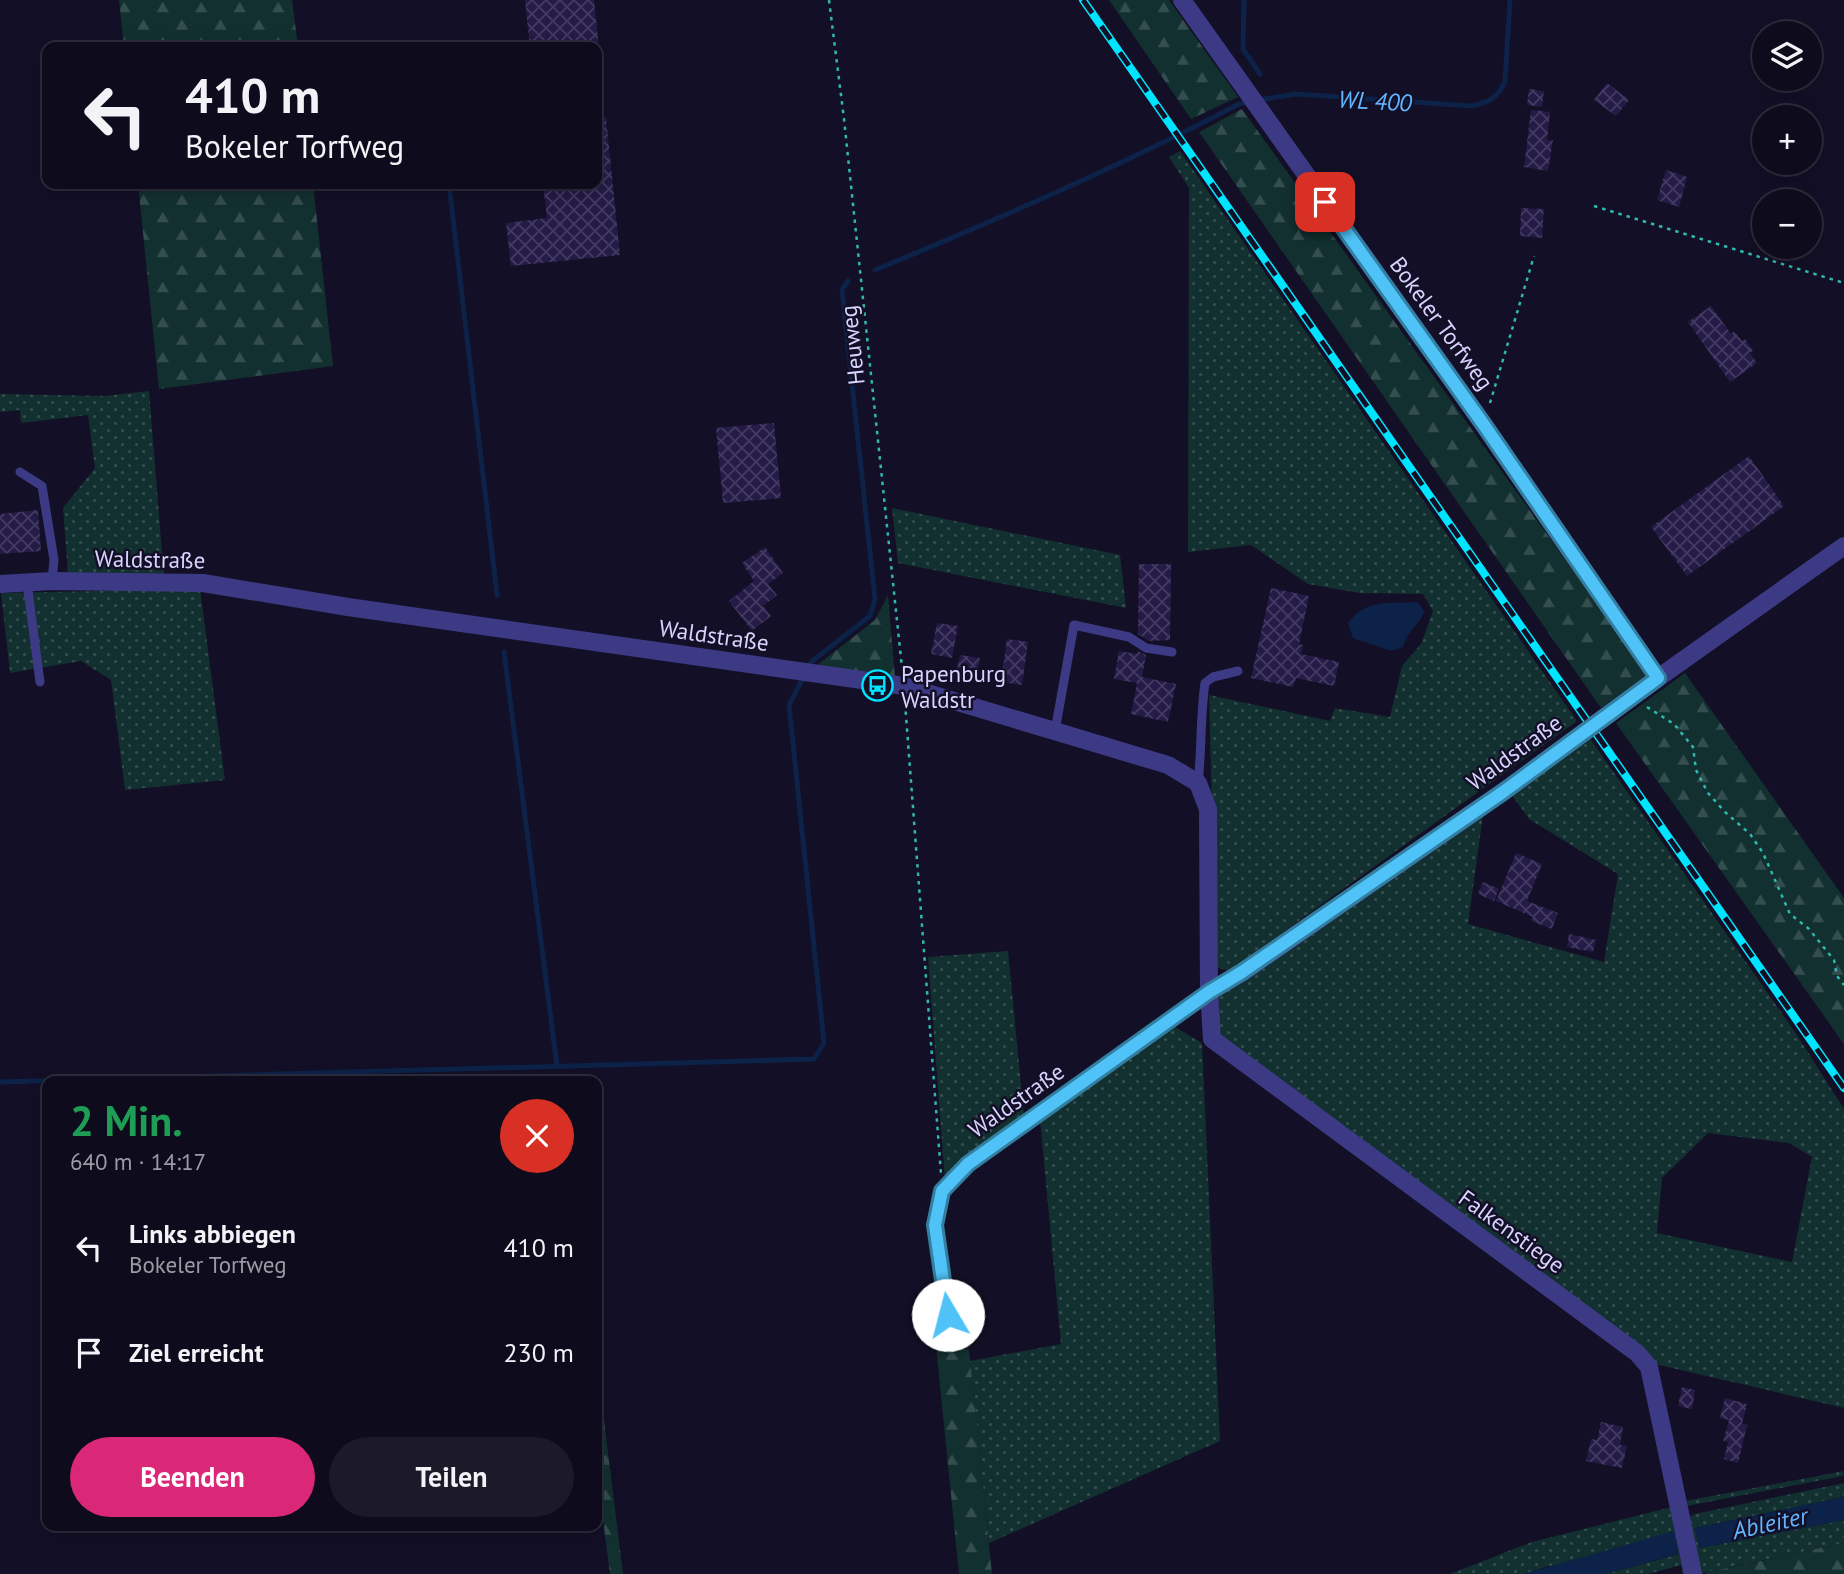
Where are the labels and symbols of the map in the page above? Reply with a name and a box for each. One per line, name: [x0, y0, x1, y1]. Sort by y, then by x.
water label: WL 400: [1337, 84, 1413, 118]
pin: [1295, 172, 1355, 232]
street label: Bokeler Torfweg: [1384, 251, 1500, 395]
street label: Heuweg: [833, 304, 871, 386]
street label: Waldstraße: [94, 544, 206, 574]
street label: Waldstraße: [657, 613, 771, 657]
place label: Papenburg Waldstr: [901, 659, 1006, 714]
bus stop icon: Papenburg Waldstr: [861, 669, 895, 703]
street label: Waldstraße: [1461, 708, 1567, 796]
street label: Waldstraße: [962, 1056, 1070, 1144]
street label: Falkenstiege: [1453, 1183, 1571, 1279]
position arrow: [911, 1278, 985, 1352]
water label: Ableiter: [1729, 1499, 1813, 1546]

